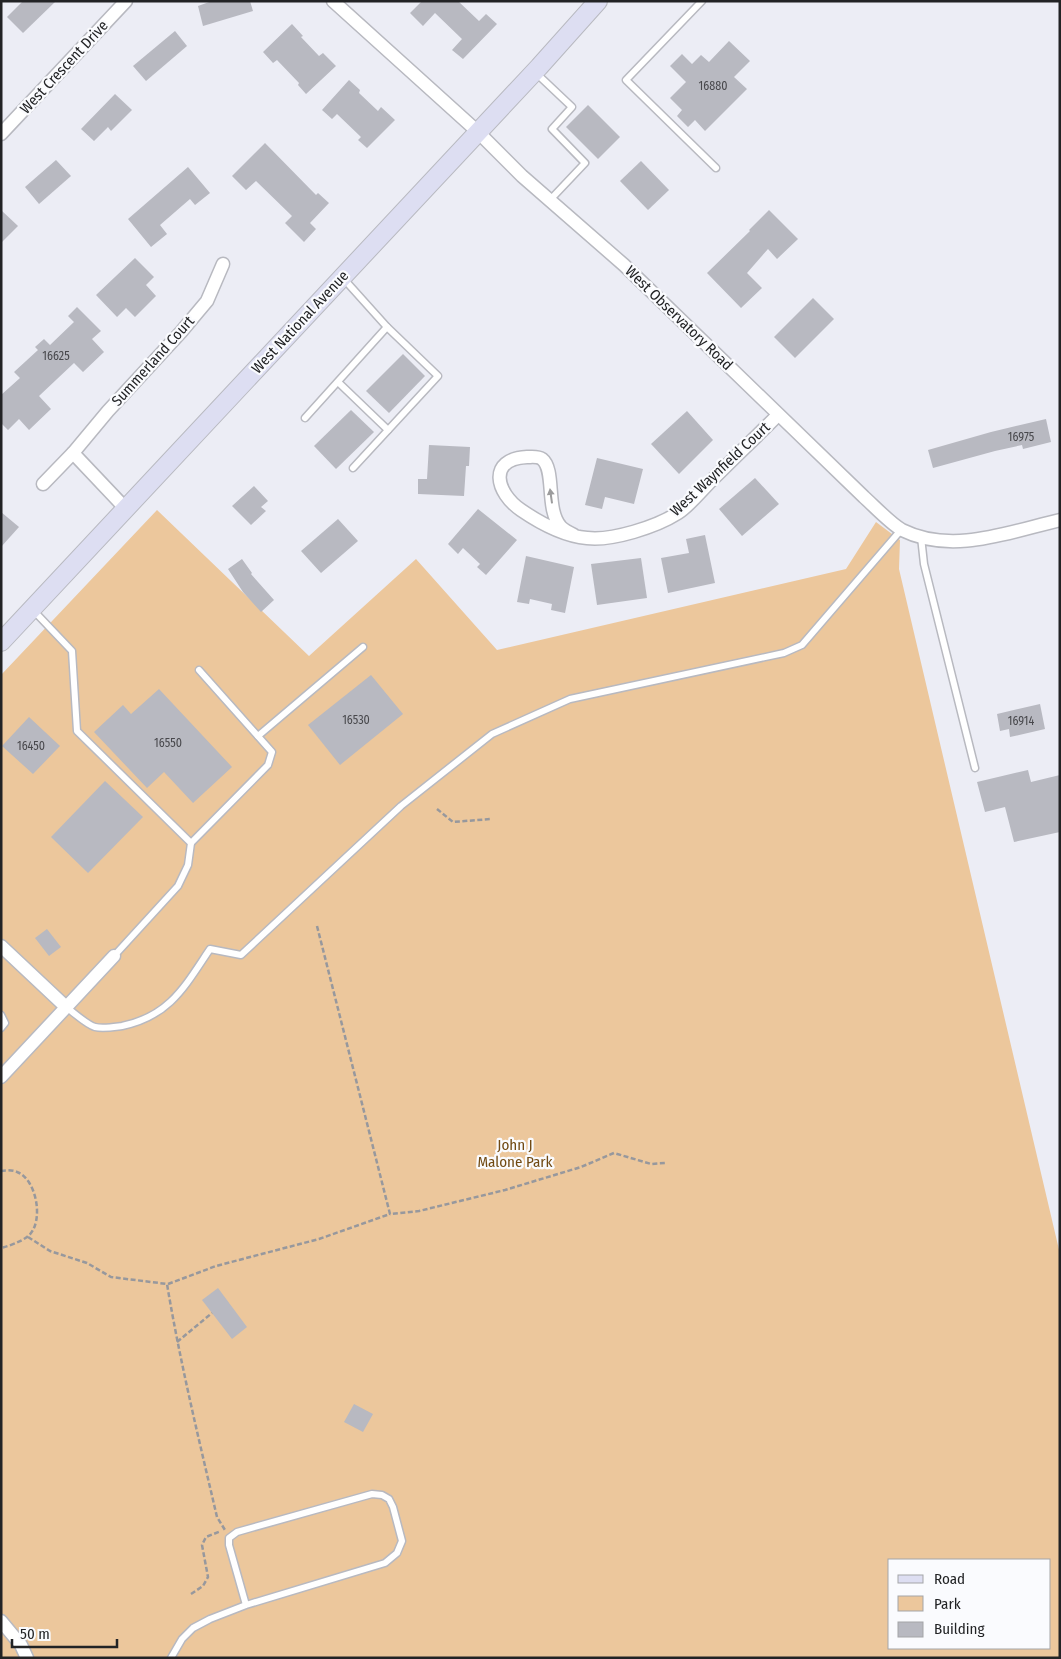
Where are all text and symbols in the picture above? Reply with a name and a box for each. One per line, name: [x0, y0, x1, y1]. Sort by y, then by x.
street label: West Crescent Drive: [16, 17, 112, 117]
house number: 16880: [699, 79, 727, 93]
street label: West Observatory Road: [621, 262, 737, 374]
street label: West National Avenue: [248, 267, 352, 377]
street label: Summerland Court: [108, 312, 198, 410]
house number: 16625: [42, 349, 70, 363]
street label: West Waynfield Court: [666, 418, 774, 520]
house number: 16975: [1008, 430, 1035, 444]
one-way arrow: [547, 487, 555, 503]
house number: 16530: [342, 713, 370, 727]
house number: 16914: [1008, 714, 1034, 728]
house number: 16550: [154, 736, 182, 750]
house number: 16450: [17, 739, 45, 753]
park label: John J Malone Park: [477, 1136, 553, 1171]
legend: [888, 1559, 1051, 1649]
text: Road: [934, 1570, 965, 1588]
text: Park: [934, 1595, 961, 1613]
scale bar: [12, 1616, 118, 1648]
text: Building: [934, 1620, 985, 1638]
text: 50 m: [20, 1625, 50, 1643]

